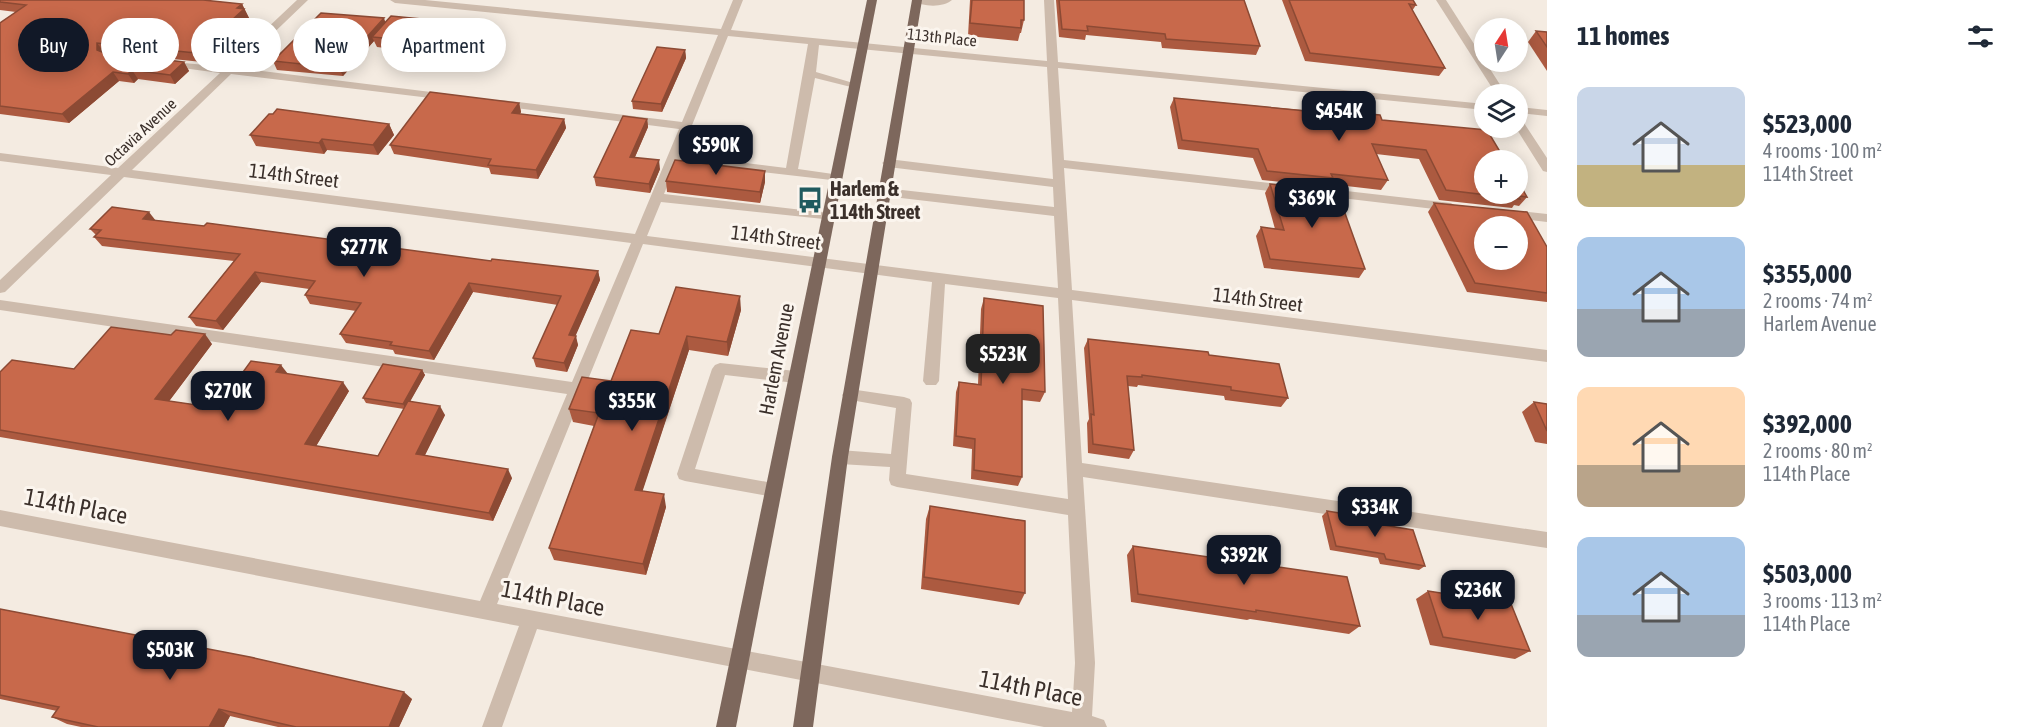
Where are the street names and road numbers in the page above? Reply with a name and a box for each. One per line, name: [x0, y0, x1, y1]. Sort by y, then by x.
street label: 113th Place: [906, 24, 978, 50]
street label: Octavia Avenue: [100, 94, 180, 170]
street label: 114th Street: [248, 158, 340, 192]
street label: 114th Street: [730, 220, 822, 254]
street label: 114th Street: [1212, 282, 1304, 316]
street label: Harlem Avenue: [754, 301, 798, 417]
street label: 114th Place: [22, 483, 130, 529]
street label: 114th Place: [499, 575, 607, 621]
street label: 114th Place: [977, 665, 1085, 711]

